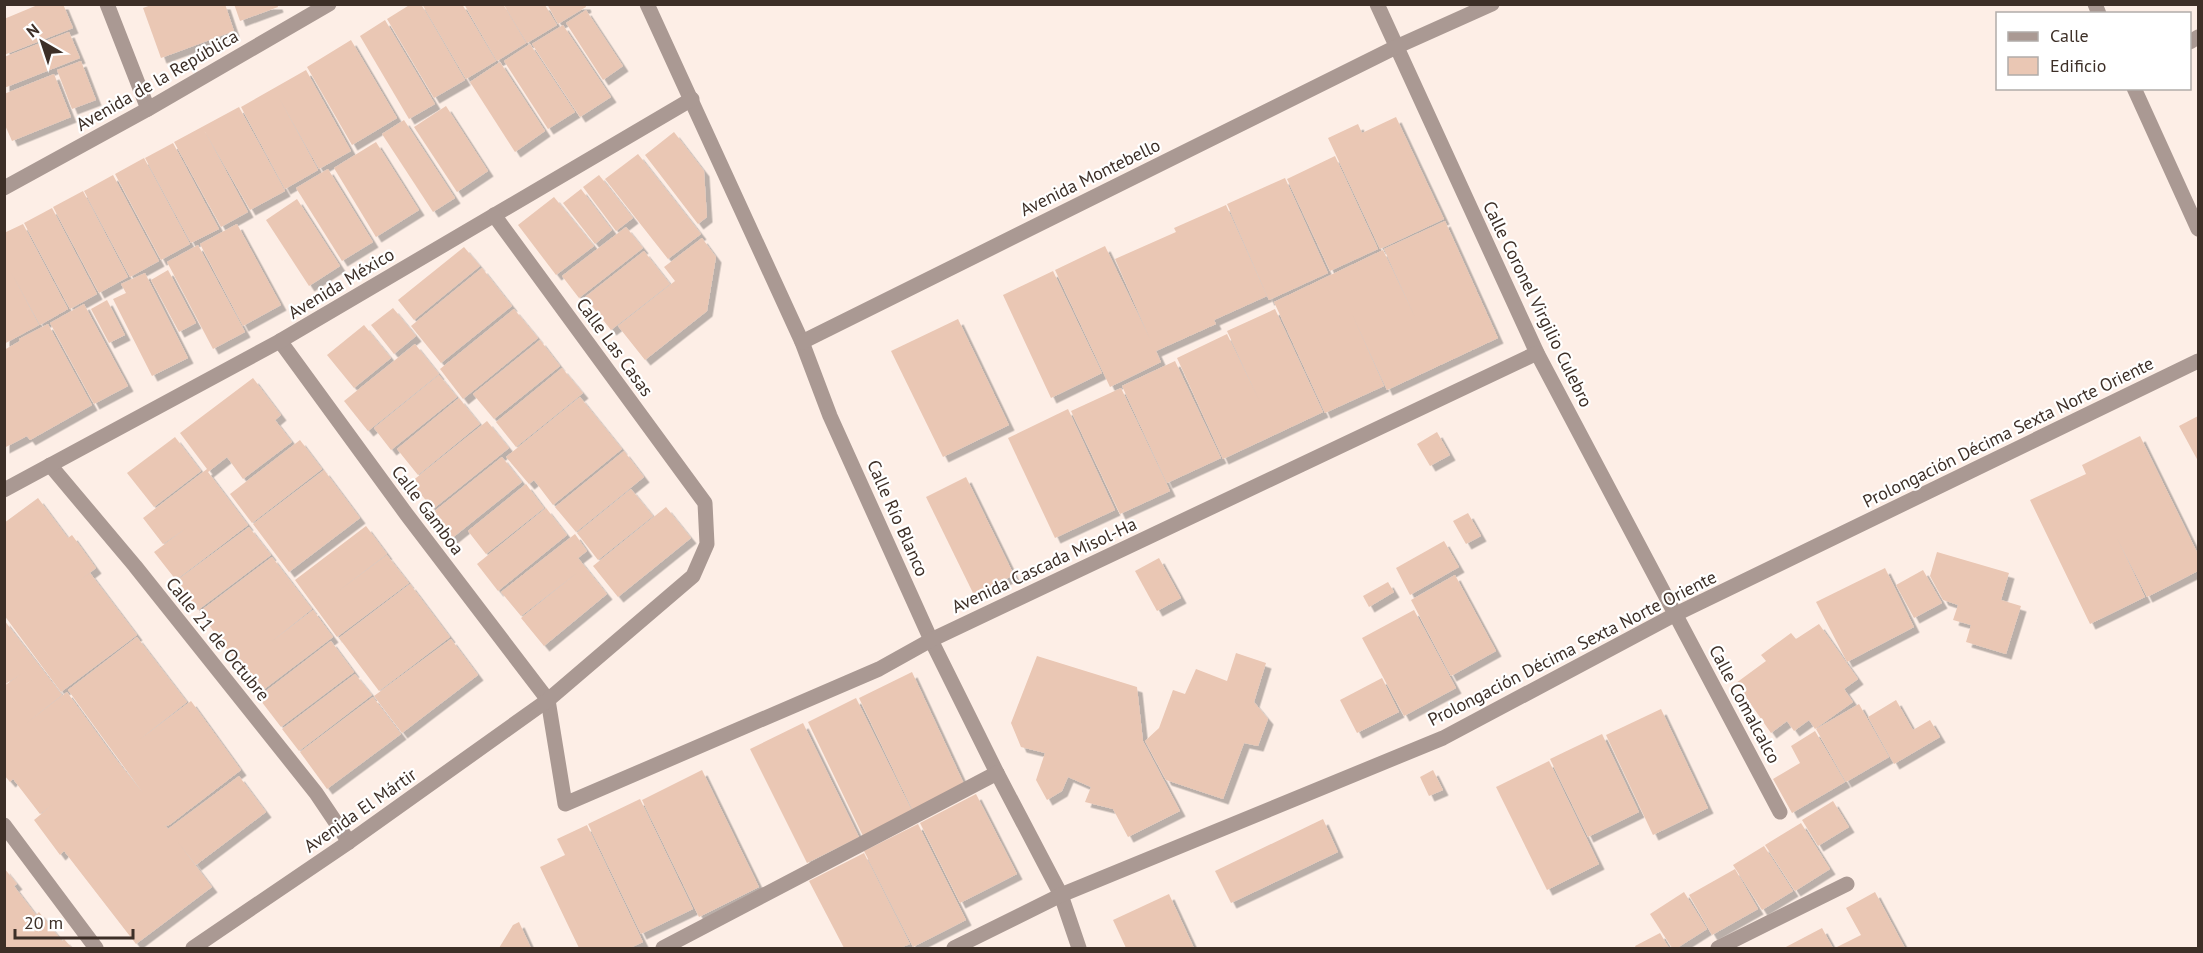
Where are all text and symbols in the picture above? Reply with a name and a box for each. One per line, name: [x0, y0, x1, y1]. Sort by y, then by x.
north arrow: [12, 12, 72, 72]
legend: [1996, 12, 2191, 90]
text: N: [22, 19, 43, 41]
street label: Avenida de la República: [72, 24, 242, 136]
text: Calle: [2050, 24, 2089, 47]
text: Edificio: [2050, 54, 2106, 77]
street label: Avenida Montebello: [1016, 133, 1164, 221]
street label: Calle Coronel Virgilio Culebro: [1478, 197, 1598, 411]
street label: Avenida México: [284, 242, 398, 324]
street label: Calle Las Casas: [571, 293, 659, 401]
street label: Prolongación Décima Sexta Norte Oriente: [1859, 351, 2157, 513]
street label: Calle Río Blanco: [862, 456, 934, 580]
street label: Calle Gamboa: [387, 461, 469, 559]
street label: Avenida Cascada Misol-Ha: [948, 512, 1140, 618]
street label: Prolongación Décima Sexta Norte Oriente: [1424, 565, 1720, 731]
street label: Calle 21 de Octubre: [161, 572, 275, 706]
street label: Calle Comalcalco: [1704, 641, 1786, 767]
street label: Avenida El Mártir: [299, 763, 421, 857]
scale bar: [15, 902, 134, 940]
text: 20 m: [24, 911, 63, 934]

